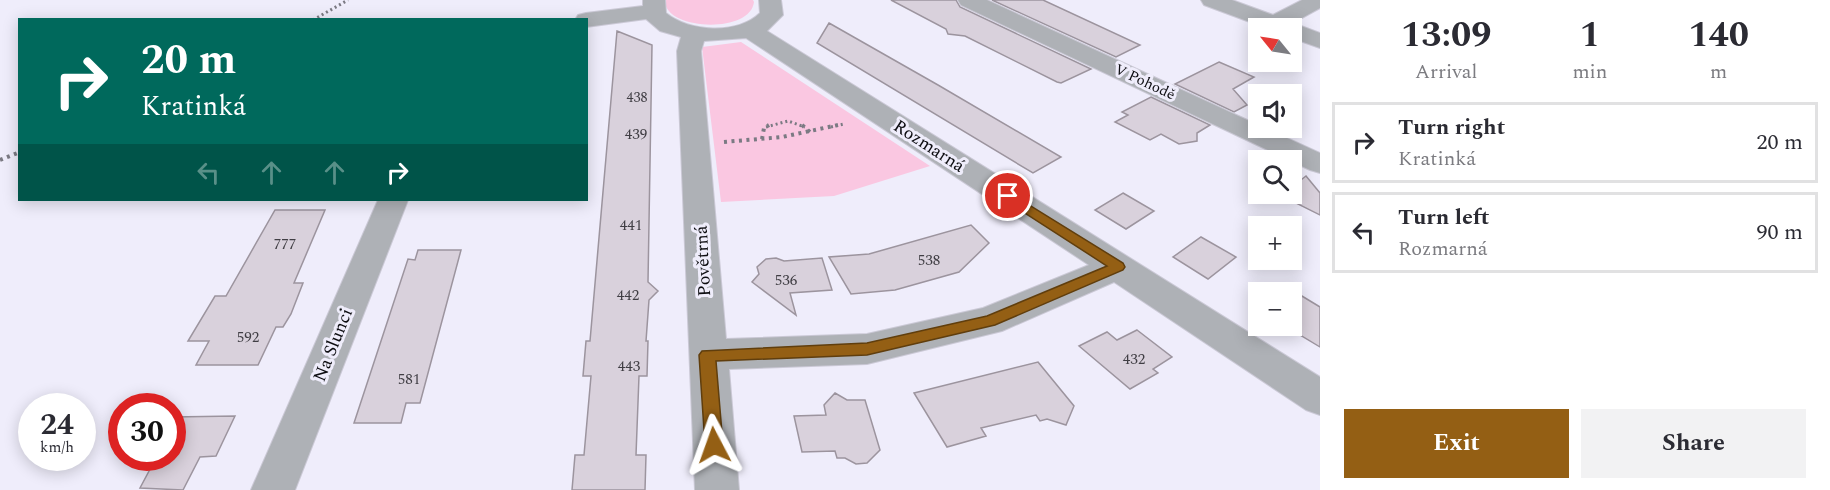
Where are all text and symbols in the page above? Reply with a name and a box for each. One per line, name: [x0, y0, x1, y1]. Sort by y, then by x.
text: 13:09: [1401, 8, 1491, 63]
text: 1: [1580, 8, 1600, 63]
text: 140: [1688, 8, 1749, 63]
north arrow: [1248, 18, 1302, 72]
map controls: [1248, 18, 1302, 336]
text: 20 m: [141, 29, 236, 92]
icon: right: [42, 42, 120, 120]
text: Arrival: [1415, 57, 1477, 87]
text: min: [1572, 57, 1607, 87]
text: m: [1710, 57, 1727, 87]
street label: V Pohodě: [1111, 58, 1179, 106]
button: sound: [1248, 84, 1302, 138]
text: Kratinká: [141, 86, 246, 128]
house number: 438: [627, 87, 648, 108]
text: Turn right: [1398, 111, 1505, 144]
street label: Rozmarná: [888, 113, 970, 179]
house number: 439: [625, 123, 647, 146]
icon: right: [1347, 126, 1380, 159]
text: 20 m: [1757, 126, 1803, 159]
text: Kratinká: [1398, 144, 1476, 174]
button: search: [1248, 150, 1302, 204]
icon: left: [192, 156, 225, 189]
icon: ahead: [255, 156, 288, 189]
icon: ahead: [318, 156, 351, 189]
icon: right: [381, 156, 414, 189]
pin: [982, 170, 1033, 221]
icon: arrive: [991, 179, 1024, 212]
text: Turn left: [1398, 201, 1490, 234]
house number: 441: [620, 214, 642, 237]
button: +: [1248, 216, 1302, 270]
icon: left: [1347, 216, 1380, 249]
text: 90 m: [1757, 216, 1803, 249]
street label: Povětrná: [688, 225, 718, 297]
house number: 777: [274, 233, 296, 256]
text: Rozmarná: [1398, 234, 1488, 264]
house number: 538: [918, 249, 940, 272]
house number: 536: [775, 269, 798, 292]
button: −: [1248, 282, 1302, 336]
house number: 442: [617, 284, 639, 307]
street label: Na Slunci: [306, 304, 360, 386]
house number: 592: [237, 326, 259, 349]
house number: 432: [1123, 348, 1145, 371]
house number: 443: [618, 355, 641, 378]
house number: 581: [398, 368, 420, 391]
speed limit sign: 30: [108, 393, 186, 471]
text: 24: [40, 402, 74, 448]
button: Exit: [1344, 409, 1569, 478]
button: Share: [1581, 409, 1806, 478]
position arrow: [682, 413, 746, 477]
text: km/h: [40, 436, 74, 459]

